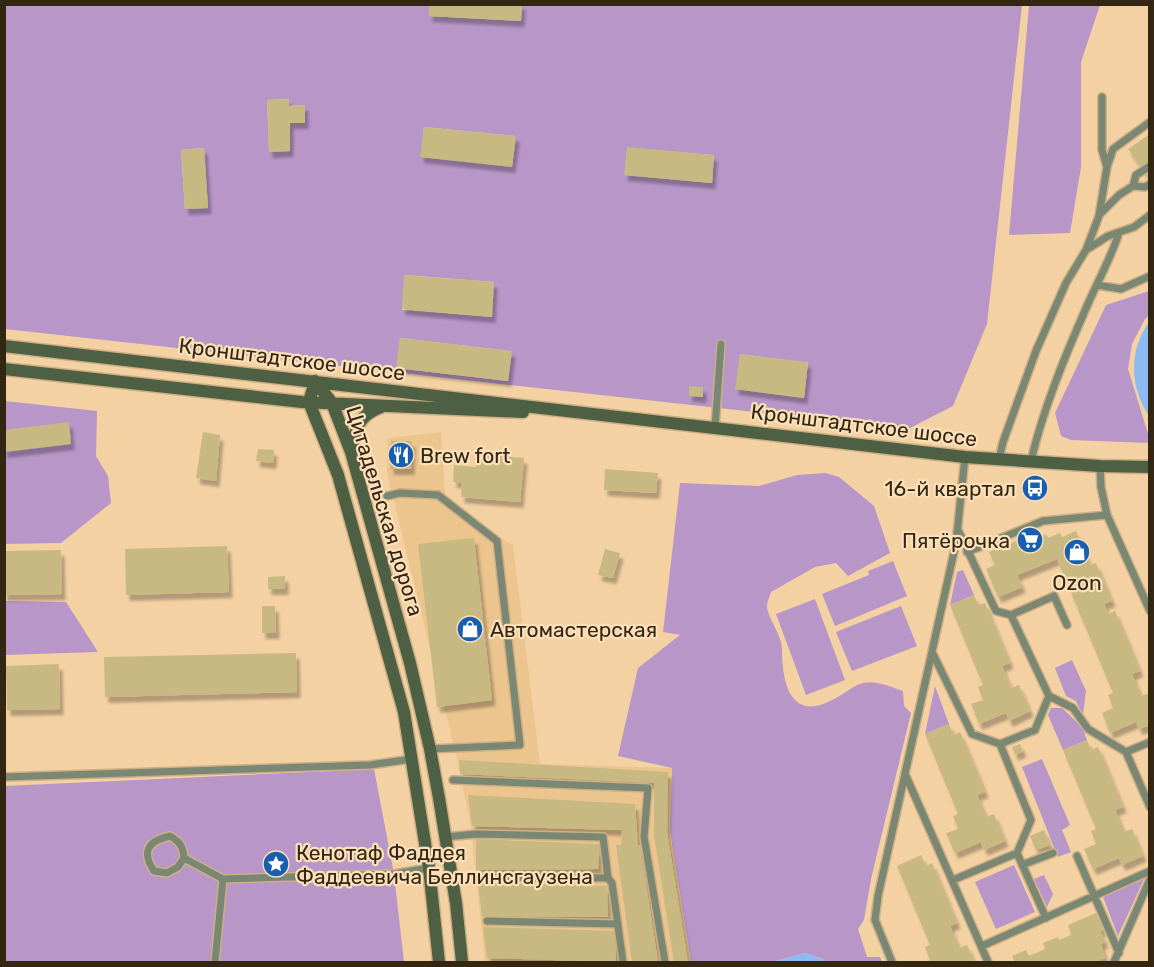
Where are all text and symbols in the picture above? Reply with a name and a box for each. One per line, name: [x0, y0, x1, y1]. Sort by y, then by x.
street label: Кронштадтское шоссе: [177, 333, 407, 385]
street label: Кронштадтское шоссе: [749, 399, 979, 451]
street label: Цитадельская дорога: [341, 403, 429, 619]
restaurant icon: Brew fort: [386, 440, 416, 470]
place label: Brew fort: [420, 443, 511, 468]
bus stop icon: 16-й квартал: [1020, 473, 1050, 503]
place label: 16-й квартал: [885, 476, 1016, 501]
supermarket icon: Пятёрочка: [1015, 525, 1045, 555]
place label: Пятёрочка: [902, 528, 1010, 553]
shop icon: Ozon: [1062, 537, 1092, 567]
place label: Ozon: [1052, 570, 1102, 595]
shop icon: Автомастерская: [455, 614, 485, 644]
place label: Автомастерская: [490, 617, 657, 642]
place label: Кенотаф Фаддея Фаддеевича Беллинсгаузена: [296, 840, 593, 889]
place icon: Кенотаф Фаддея Фаддеевича Беллинсгаузена: [261, 849, 291, 879]

